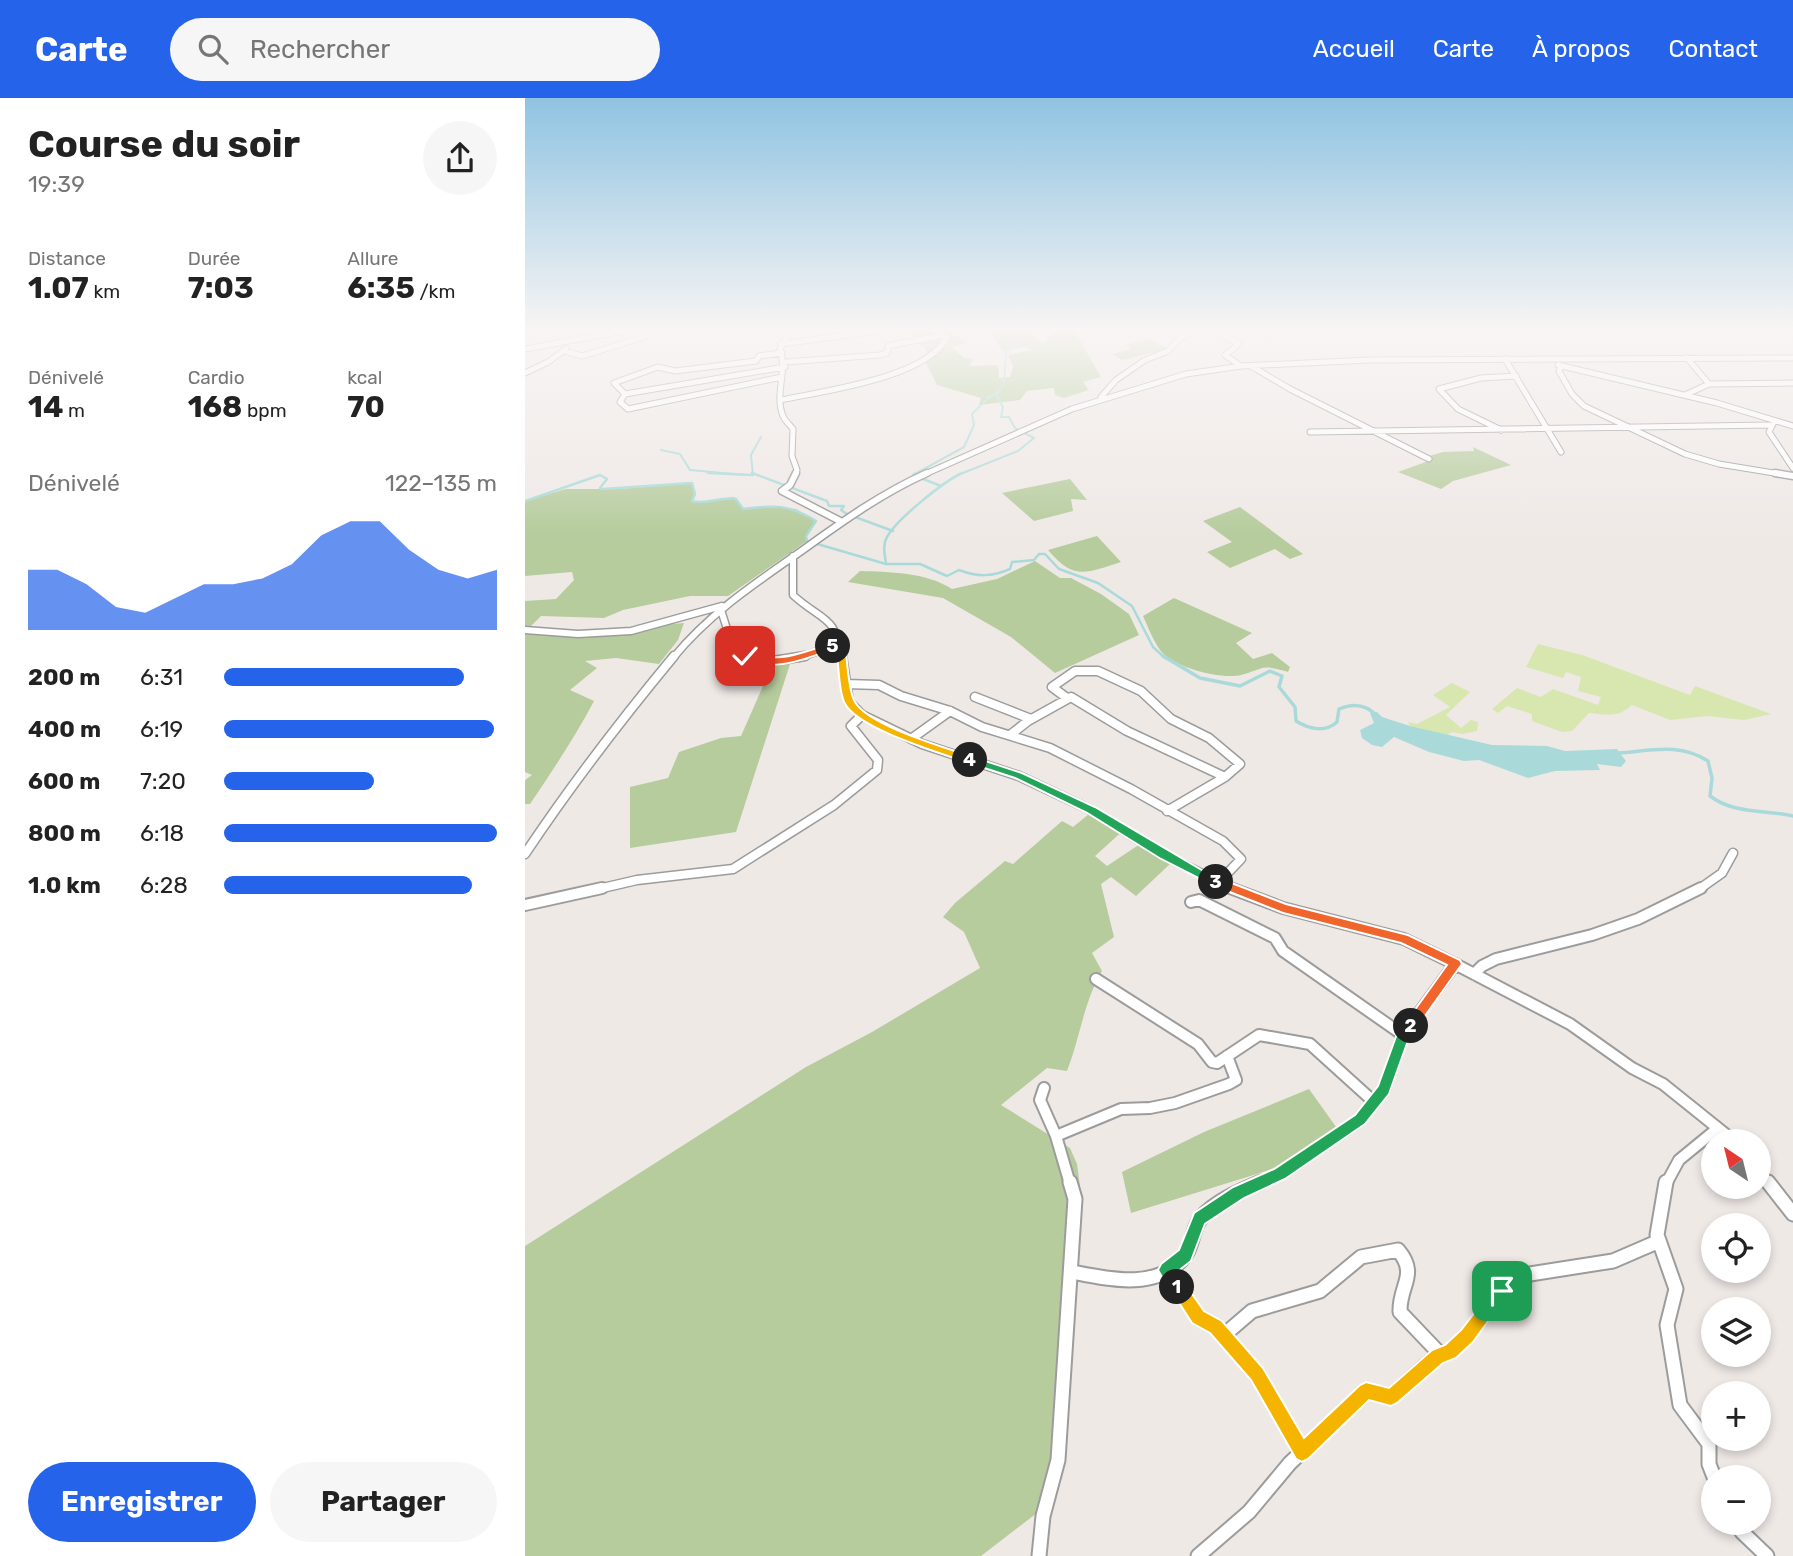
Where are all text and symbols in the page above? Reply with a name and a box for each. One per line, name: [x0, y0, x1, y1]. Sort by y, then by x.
search box: [170, 18, 660, 81]
text: Carte: [35, 30, 128, 69]
icon: search: [194, 30, 232, 68]
text: Rechercher: [250, 34, 390, 65]
text: Accueil: [1313, 35, 1395, 63]
text: Carte: [1433, 35, 1494, 63]
text: À propos: [1532, 35, 1631, 63]
text: Contact: [1669, 35, 1758, 63]
text: Course du soir: [28, 121, 300, 167]
button: share: [423, 121, 497, 195]
text: 19:39: [28, 170, 85, 198]
text: Distance: [28, 247, 106, 270]
text: Durée: [188, 247, 241, 270]
text: Allure: [347, 247, 398, 270]
text: 1.07: [28, 270, 89, 306]
text: 7:03: [188, 270, 254, 306]
text: 6:35: [347, 270, 415, 306]
text: km: [89, 280, 120, 303]
text: /km: [415, 280, 455, 303]
text: Dénivelé: [28, 366, 104, 389]
text: Cardio: [188, 366, 245, 389]
text: kcal: [347, 366, 382, 389]
text: 14: [28, 389, 63, 425]
text: 168: [188, 389, 242, 425]
text: 70: [347, 389, 385, 425]
text: m: [63, 399, 85, 422]
text: bpm: [242, 399, 287, 422]
text: Dénivelé: [28, 469, 120, 497]
text: 122–135 m: [385, 469, 497, 497]
pin: [715, 626, 775, 686]
pin: 5: [815, 628, 851, 664]
text: 5: [826, 634, 839, 657]
icon: check: [726, 637, 764, 675]
text: 200 m: [28, 663, 100, 691]
text: 6:31: [140, 663, 183, 691]
text: 400 m: [28, 715, 101, 743]
text: 6:19: [140, 715, 183, 743]
pin: 4: [953, 742, 987, 778]
text: 4: [963, 748, 976, 771]
text: 600 m: [28, 767, 100, 795]
text: 7:20: [140, 767, 186, 795]
text: 800 m: [28, 819, 101, 847]
text: 6:18: [140, 819, 184, 847]
pin: 3: [1199, 864, 1233, 900]
text: 3: [1209, 870, 1222, 893]
text: 1.0 km: [28, 871, 101, 899]
text: 6:28: [140, 871, 188, 899]
pin: 2: [1393, 1009, 1428, 1044]
text: 2: [1404, 1014, 1417, 1037]
north arrow: [1701, 1129, 1771, 1199]
map controls: [1701, 1129, 1771, 1535]
button: locate: [1701, 1213, 1771, 1283]
pin: [1472, 1261, 1532, 1321]
pin: 1: [1159, 1270, 1195, 1304]
icon: arrive: [1483, 1272, 1521, 1310]
text: 1: [1172, 1275, 1181, 1298]
button: layers: [1701, 1297, 1771, 1367]
button: +: [1701, 1381, 1771, 1451]
button: Enregistrer: [28, 1462, 256, 1542]
button: Partager: [270, 1462, 497, 1542]
button: −: [1701, 1465, 1771, 1535]

